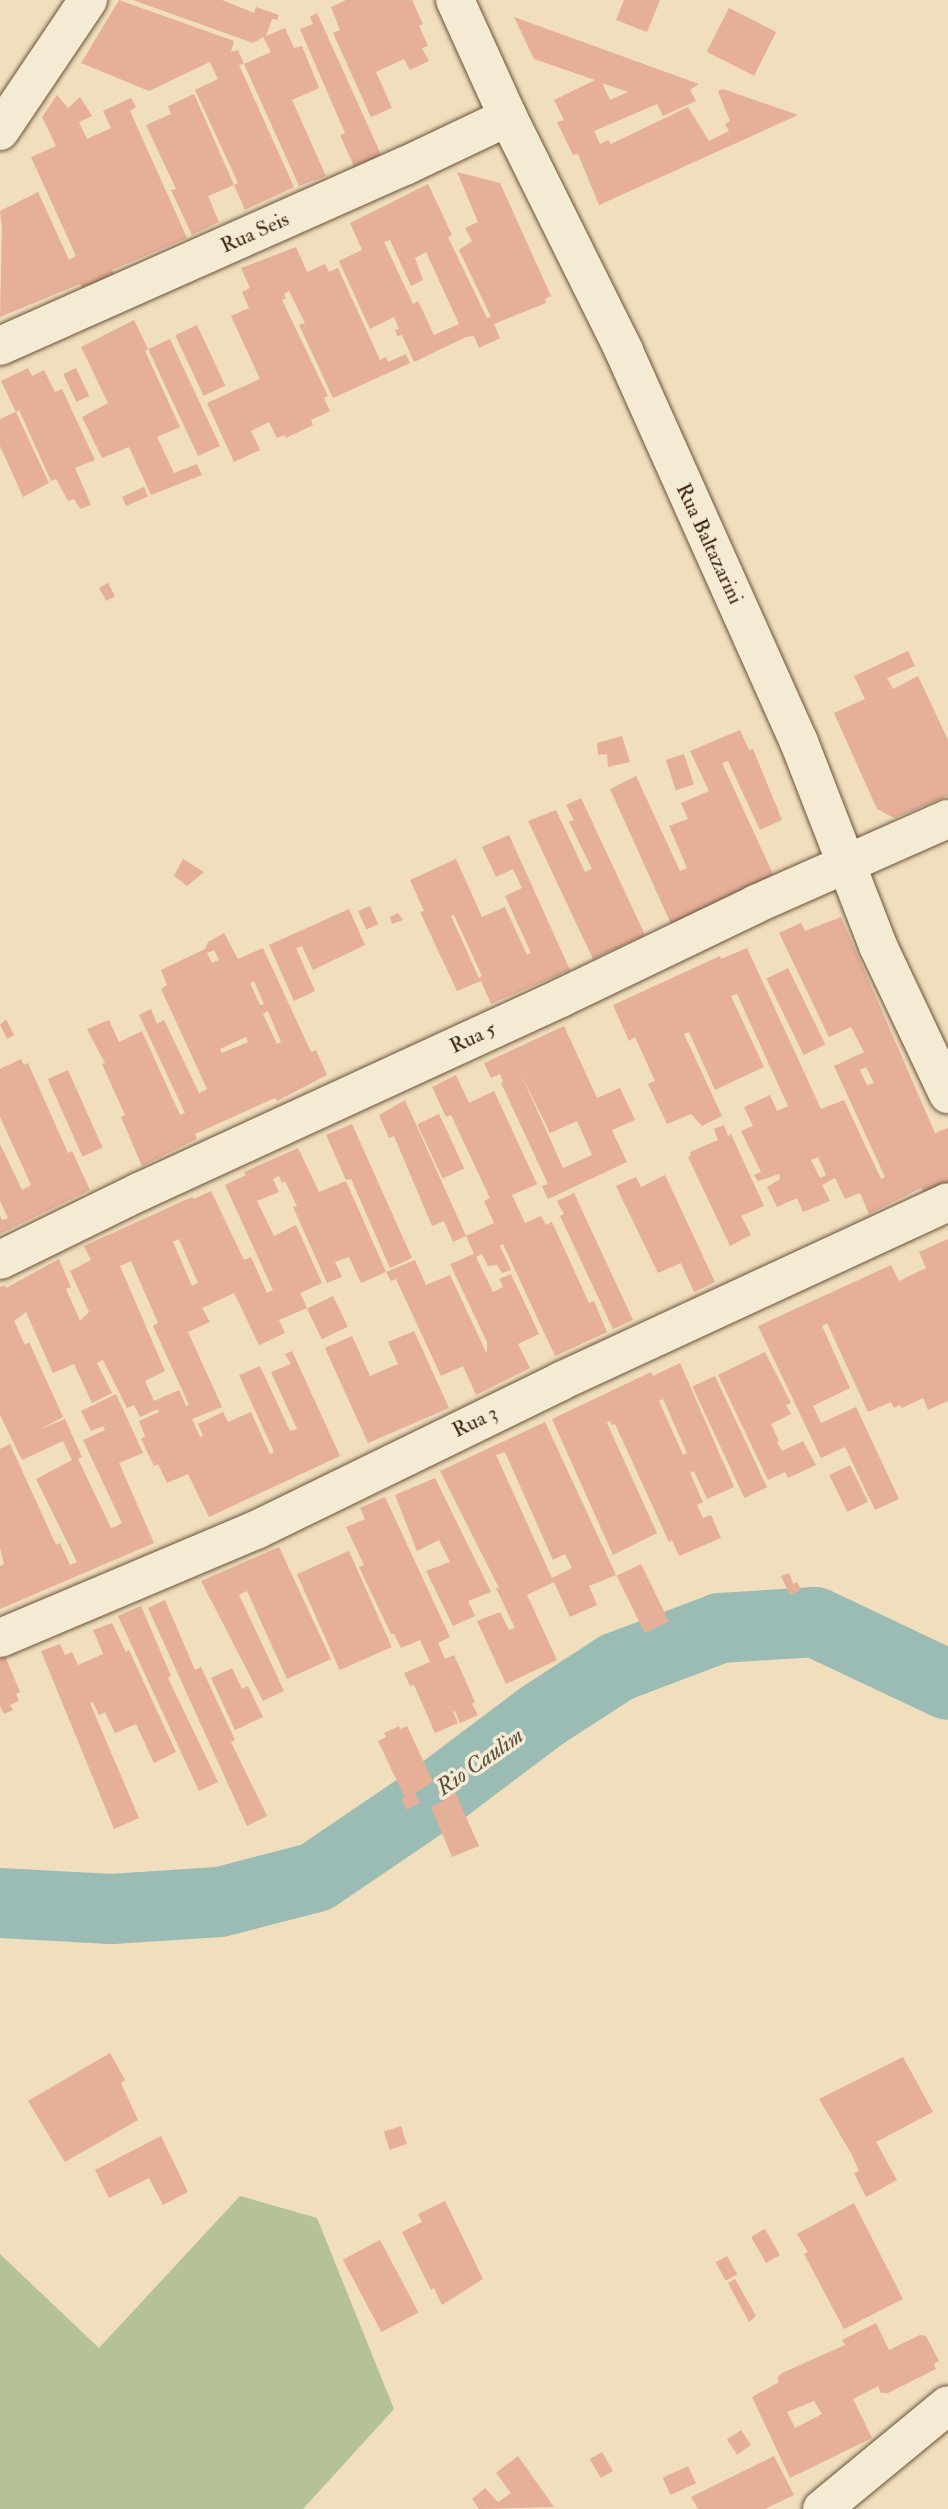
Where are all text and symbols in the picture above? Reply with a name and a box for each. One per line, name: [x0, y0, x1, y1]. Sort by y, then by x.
street label: Rua Seis: [217, 207, 293, 259]
street label: Rua Baltazarini: [670, 480, 748, 608]
street label: Rua 5: [446, 1016, 500, 1060]
street label: Rua 3: [448, 1400, 502, 1444]
water label: Rio Caulim: [431, 1722, 529, 1802]

